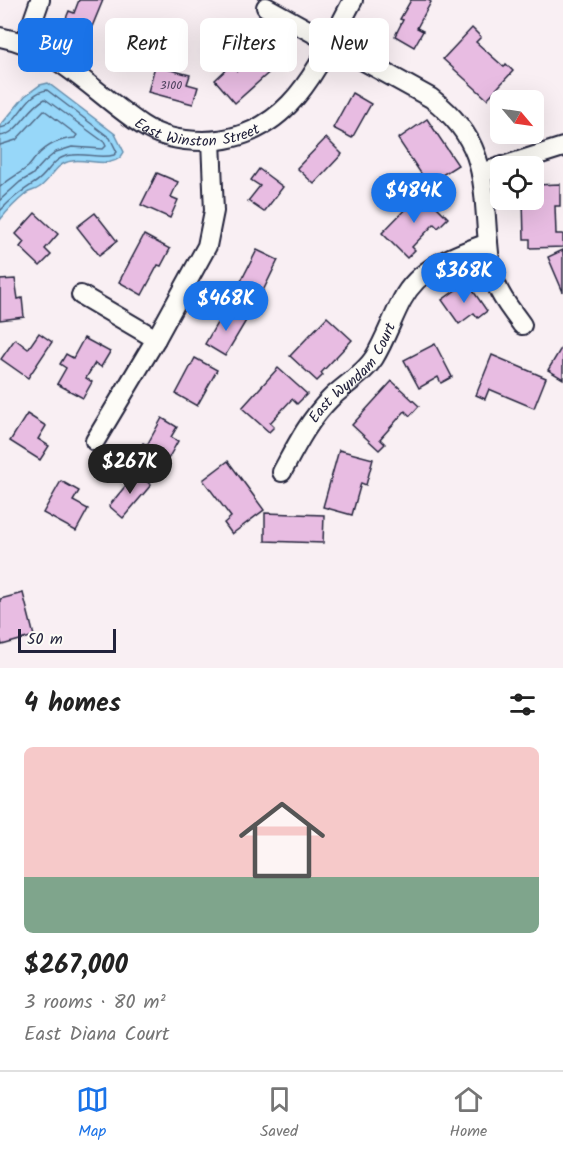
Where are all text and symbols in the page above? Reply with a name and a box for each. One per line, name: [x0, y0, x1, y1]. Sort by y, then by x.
chip: Buy: [18, 18, 93, 72]
chip: Rent: [105, 18, 188, 72]
chip: Filters: [200, 18, 297, 72]
chip: New: [309, 18, 389, 72]
house number: 3100: [160, 76, 182, 95]
north arrow: [490, 90, 544, 144]
map controls: [490, 90, 544, 210]
street label: East Winston Street: [129, 112, 265, 154]
button: locate: [490, 156, 544, 210]
pin: $484K: [372, 173, 456, 224]
text: $484K: [385, 176, 443, 208]
pin: $368K: [422, 253, 506, 304]
text: $368K: [435, 256, 493, 288]
pin: $468K: [184, 281, 268, 332]
text: $468K: [197, 284, 255, 316]
street label: East Wyndam Court: [303, 319, 403, 428]
pin: $267K: [88, 444, 172, 495]
text: $267K: [102, 447, 158, 479]
scale bar: [18, 626, 116, 654]
text: 50 m: [27, 627, 63, 652]
text: 4 homes: [24, 683, 121, 725]
icon: filters: [506, 688, 539, 721]
icon: home: [228, 786, 336, 894]
text: $267,000: [24, 945, 128, 987]
text: 3 rooms · 80 m²: [24, 987, 166, 1019]
text: East Diana Court: [24, 1019, 169, 1051]
tab: Map: [76, 1083, 109, 1144]
tab: Saved: [260, 1083, 298, 1144]
tab: Home: [449, 1083, 487, 1144]

